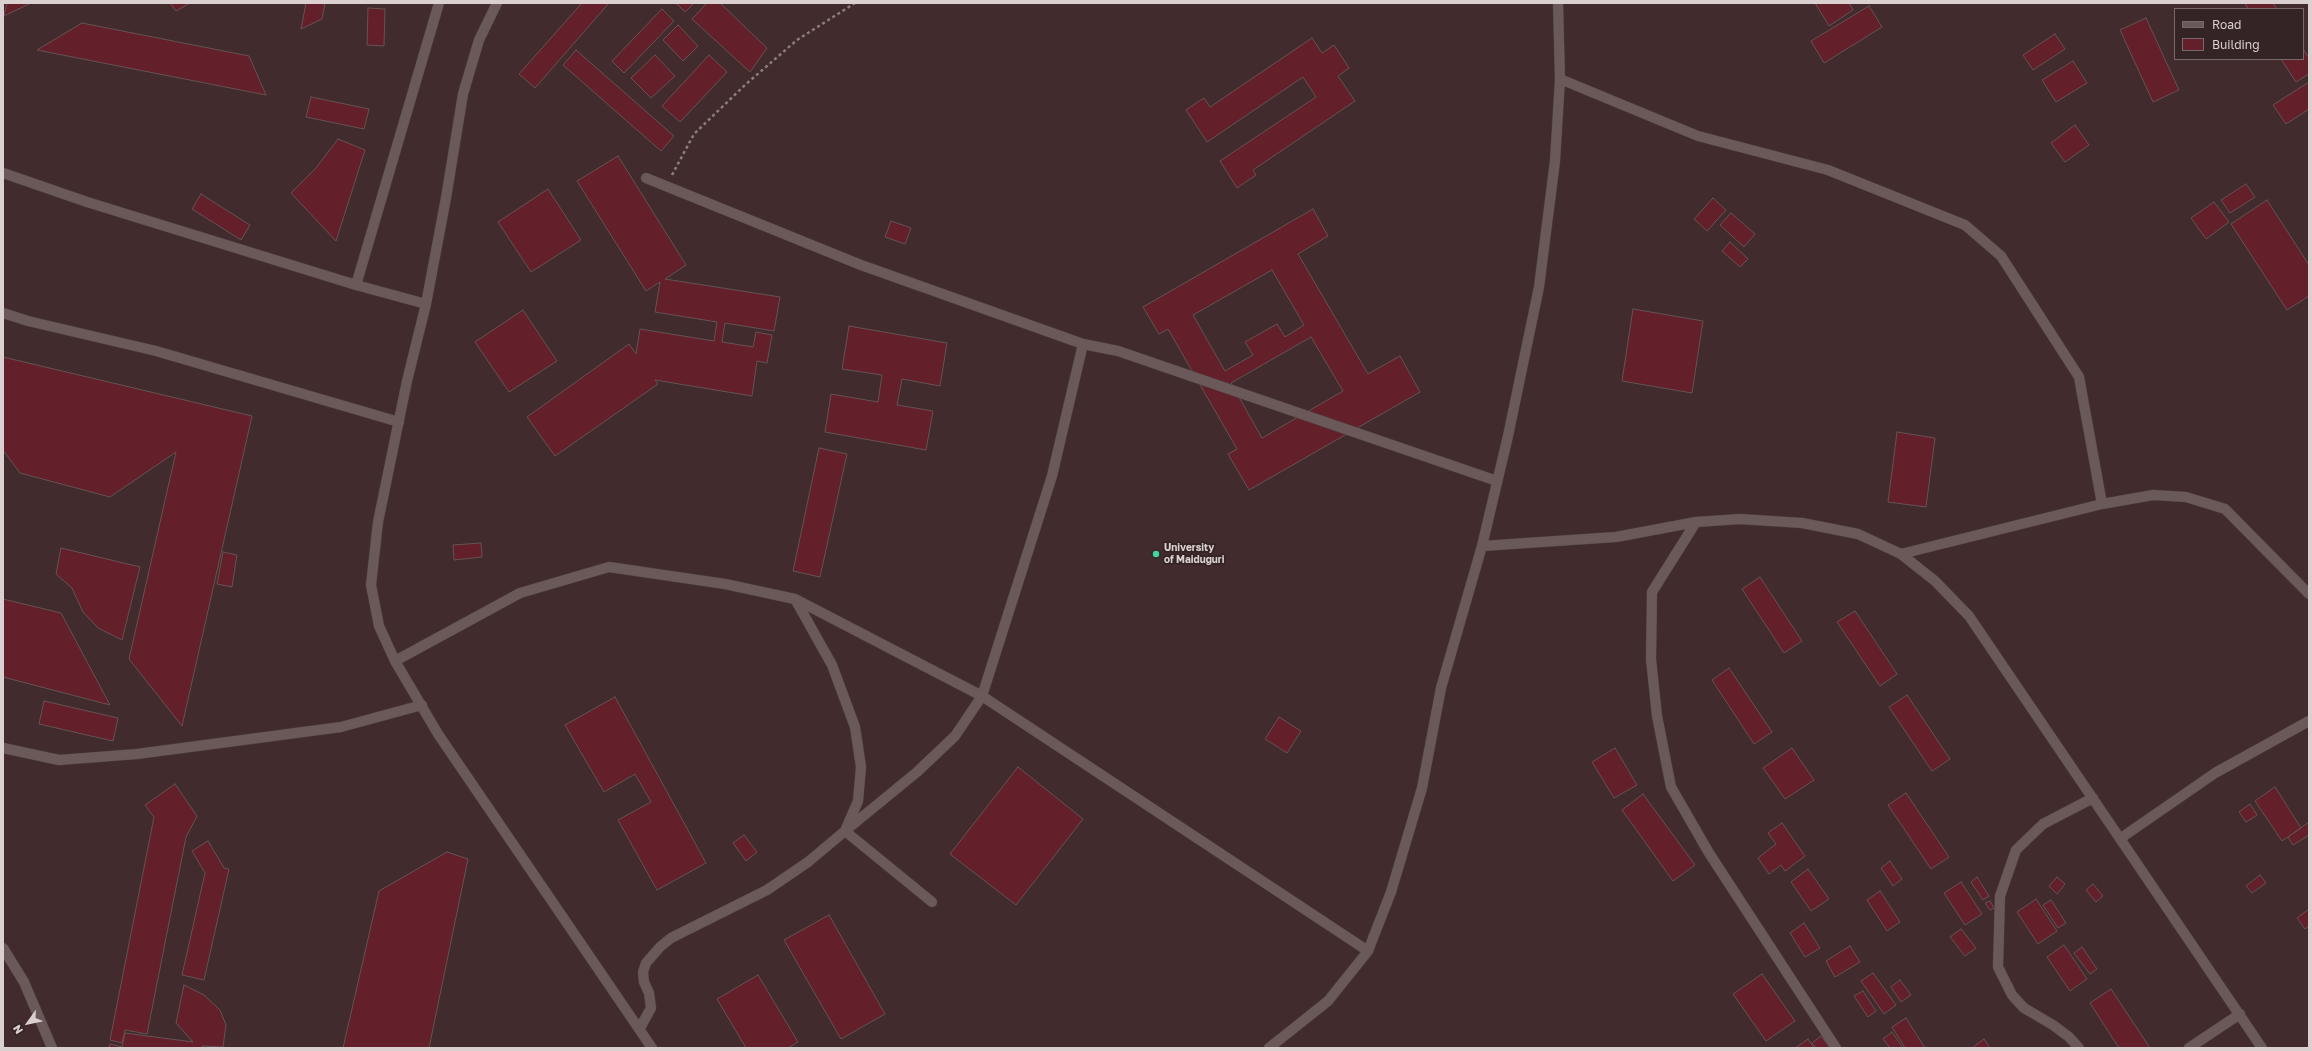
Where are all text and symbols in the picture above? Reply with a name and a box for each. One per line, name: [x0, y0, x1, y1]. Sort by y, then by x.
legend: [2174, 8, 2304, 60]
text: Road: [2212, 17, 2241, 32]
text: Building: [2212, 37, 2260, 52]
place label: University of Maiduguri: [1164, 542, 1224, 566]
marker: University of Maiduguri: [1151, 549, 1161, 559]
north arrow: [8, 1003, 48, 1043]
text: N: [10, 1023, 25, 1037]

